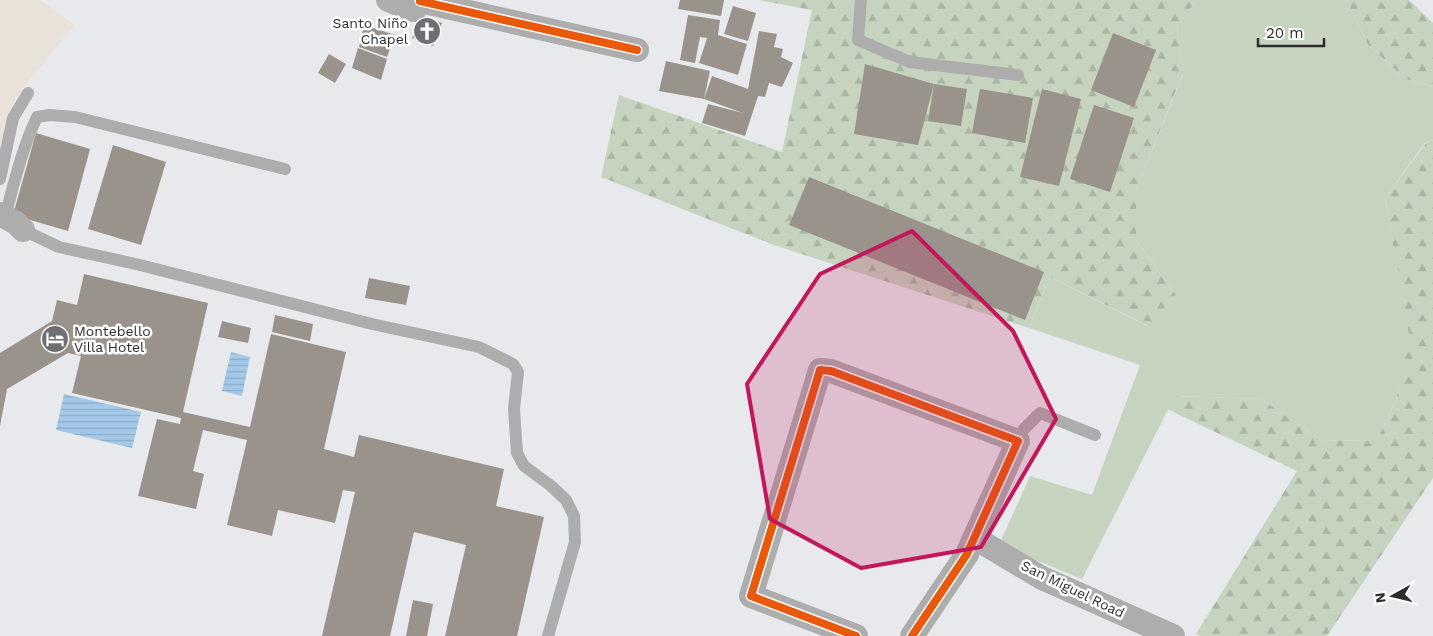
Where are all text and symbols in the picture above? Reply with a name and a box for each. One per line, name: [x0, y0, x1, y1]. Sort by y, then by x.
place label: Santo Niño Chapel: [333, 15, 409, 47]
scale bar: [1258, 15, 1324, 47]
church icon: Santo Niño Chapel: [412, 16, 442, 46]
text: 20 m: [1266, 24, 1304, 42]
place label: Montebello Villa Hotel: [74, 323, 151, 355]
hotel icon: Montebello Villa Hotel: [40, 324, 70, 354]
street label: San Miguel Road: [1019, 557, 1127, 621]
north arrow: [1368, 571, 1418, 621]
text: N: [1371, 592, 1389, 604]

